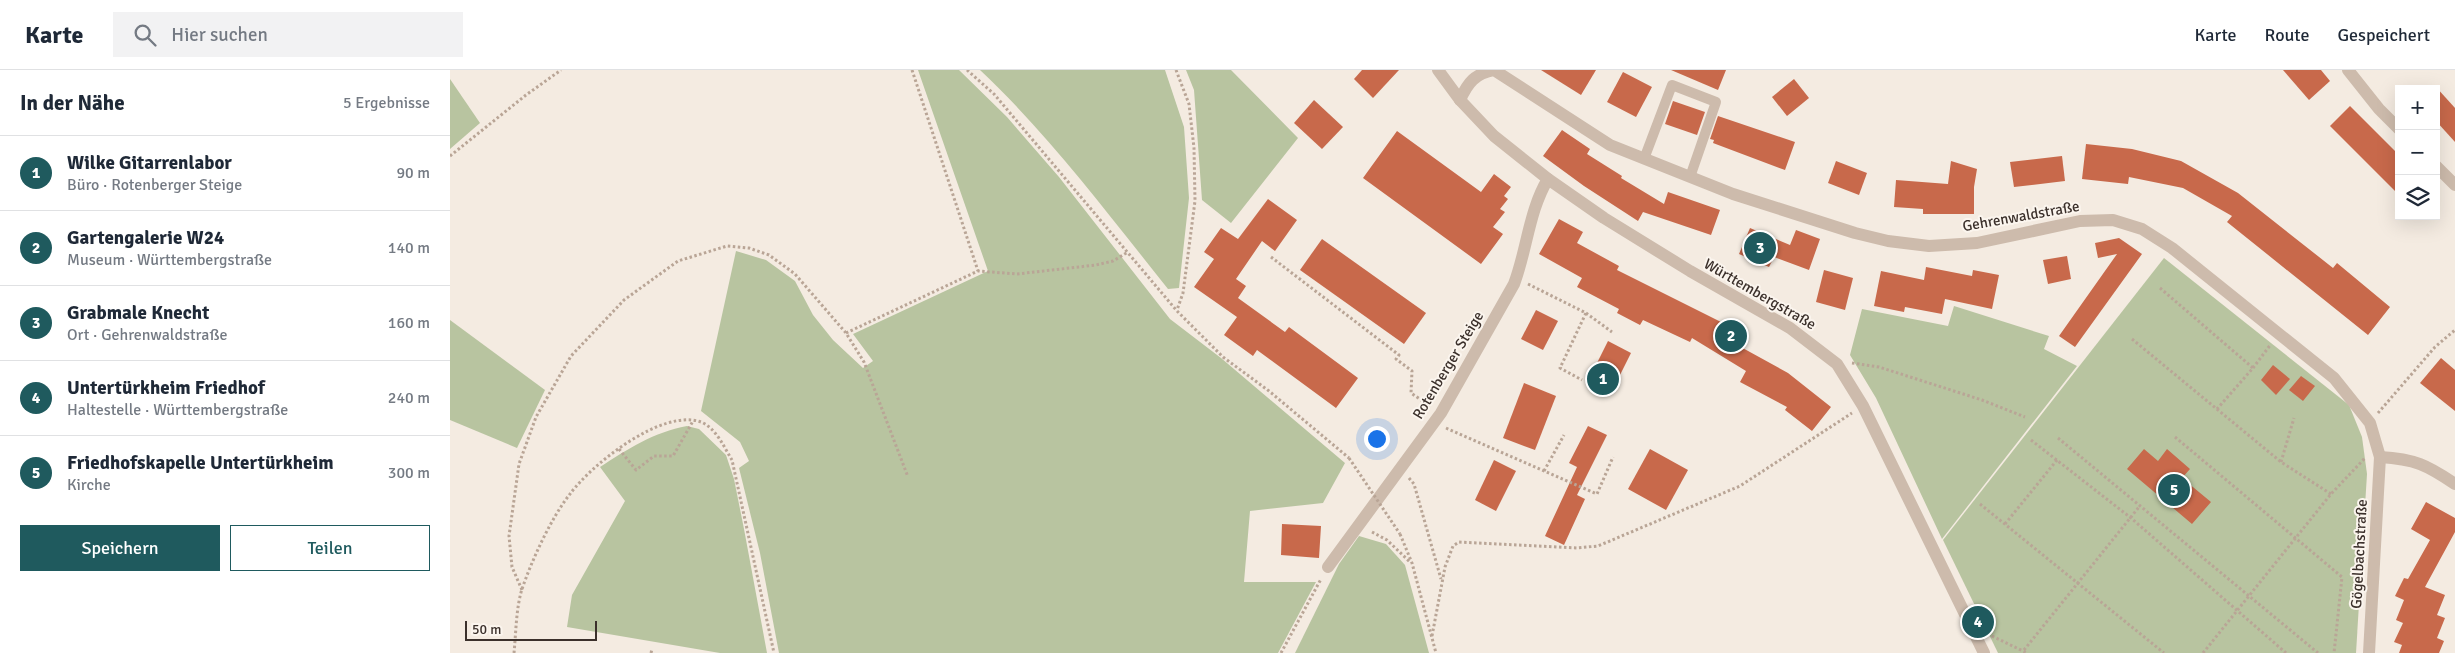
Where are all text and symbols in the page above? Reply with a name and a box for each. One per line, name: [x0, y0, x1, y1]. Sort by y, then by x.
search box: [113, 12, 463, 57]
text: Karte: [25, 20, 83, 50]
icon: search: [131, 21, 159, 49]
text: Hier suchen: [171, 23, 268, 47]
text: Karte: [2195, 24, 2237, 46]
text: Route: [2265, 24, 2310, 46]
text: Gespeichert: [2338, 24, 2430, 46]
map controls: [2395, 85, 2440, 220]
button: +: [2395, 85, 2440, 130]
text: In der Nähe: [20, 90, 125, 116]
text: 5 Ergebnisse: [343, 93, 430, 113]
button: −: [2395, 130, 2440, 175]
text: Wilke Gitarrenlabor: [67, 151, 232, 175]
text: 1: [32, 163, 40, 183]
text: 90 m: [396, 163, 430, 183]
text: Büro · Rotenberger Steige: [67, 175, 242, 195]
button: layers: [2395, 175, 2440, 220]
street label: Gehrenwaldstraße: [1961, 197, 2081, 235]
text: Gartengalerie W24: [67, 226, 224, 250]
pin: 3: [1744, 229, 1776, 267]
text: 2: [32, 238, 40, 258]
text: 140 m: [388, 238, 430, 258]
text: Museum · Württembergstraße: [67, 250, 272, 270]
street label: Württembergstraße: [1701, 255, 1819, 333]
text: Grabmale Knecht: [67, 301, 209, 325]
street label: Rotenberger Steige: [1409, 308, 1487, 422]
text: 3: [32, 313, 40, 333]
text: 160 m: [388, 313, 430, 333]
pin: 2: [1715, 317, 1747, 355]
text: Ort · Gehrenwaldstraße: [67, 325, 227, 345]
pin: 1: [1587, 360, 1619, 398]
text: Untertürkheim Friedhof: [67, 376, 265, 400]
text: 4: [32, 388, 40, 408]
text: 240 m: [388, 388, 430, 408]
text: Haltestelle · Württembergstraße: [67, 400, 288, 420]
your location: [1364, 426, 1390, 452]
text: Friedhofskapelle Untertürkheim: [67, 451, 334, 475]
text: 5: [32, 463, 40, 483]
text: 300 m: [388, 463, 430, 483]
pin: 5: [2158, 471, 2190, 509]
text: Kirche: [67, 475, 111, 495]
street label: Gögelbachstraße: [2347, 499, 2371, 609]
button: Speichern: [20, 525, 220, 571]
button: Teilen: [230, 525, 430, 571]
pin: 4: [1962, 603, 1994, 641]
scale bar: [465, 618, 598, 641]
text: 50 m: [472, 621, 501, 638]

